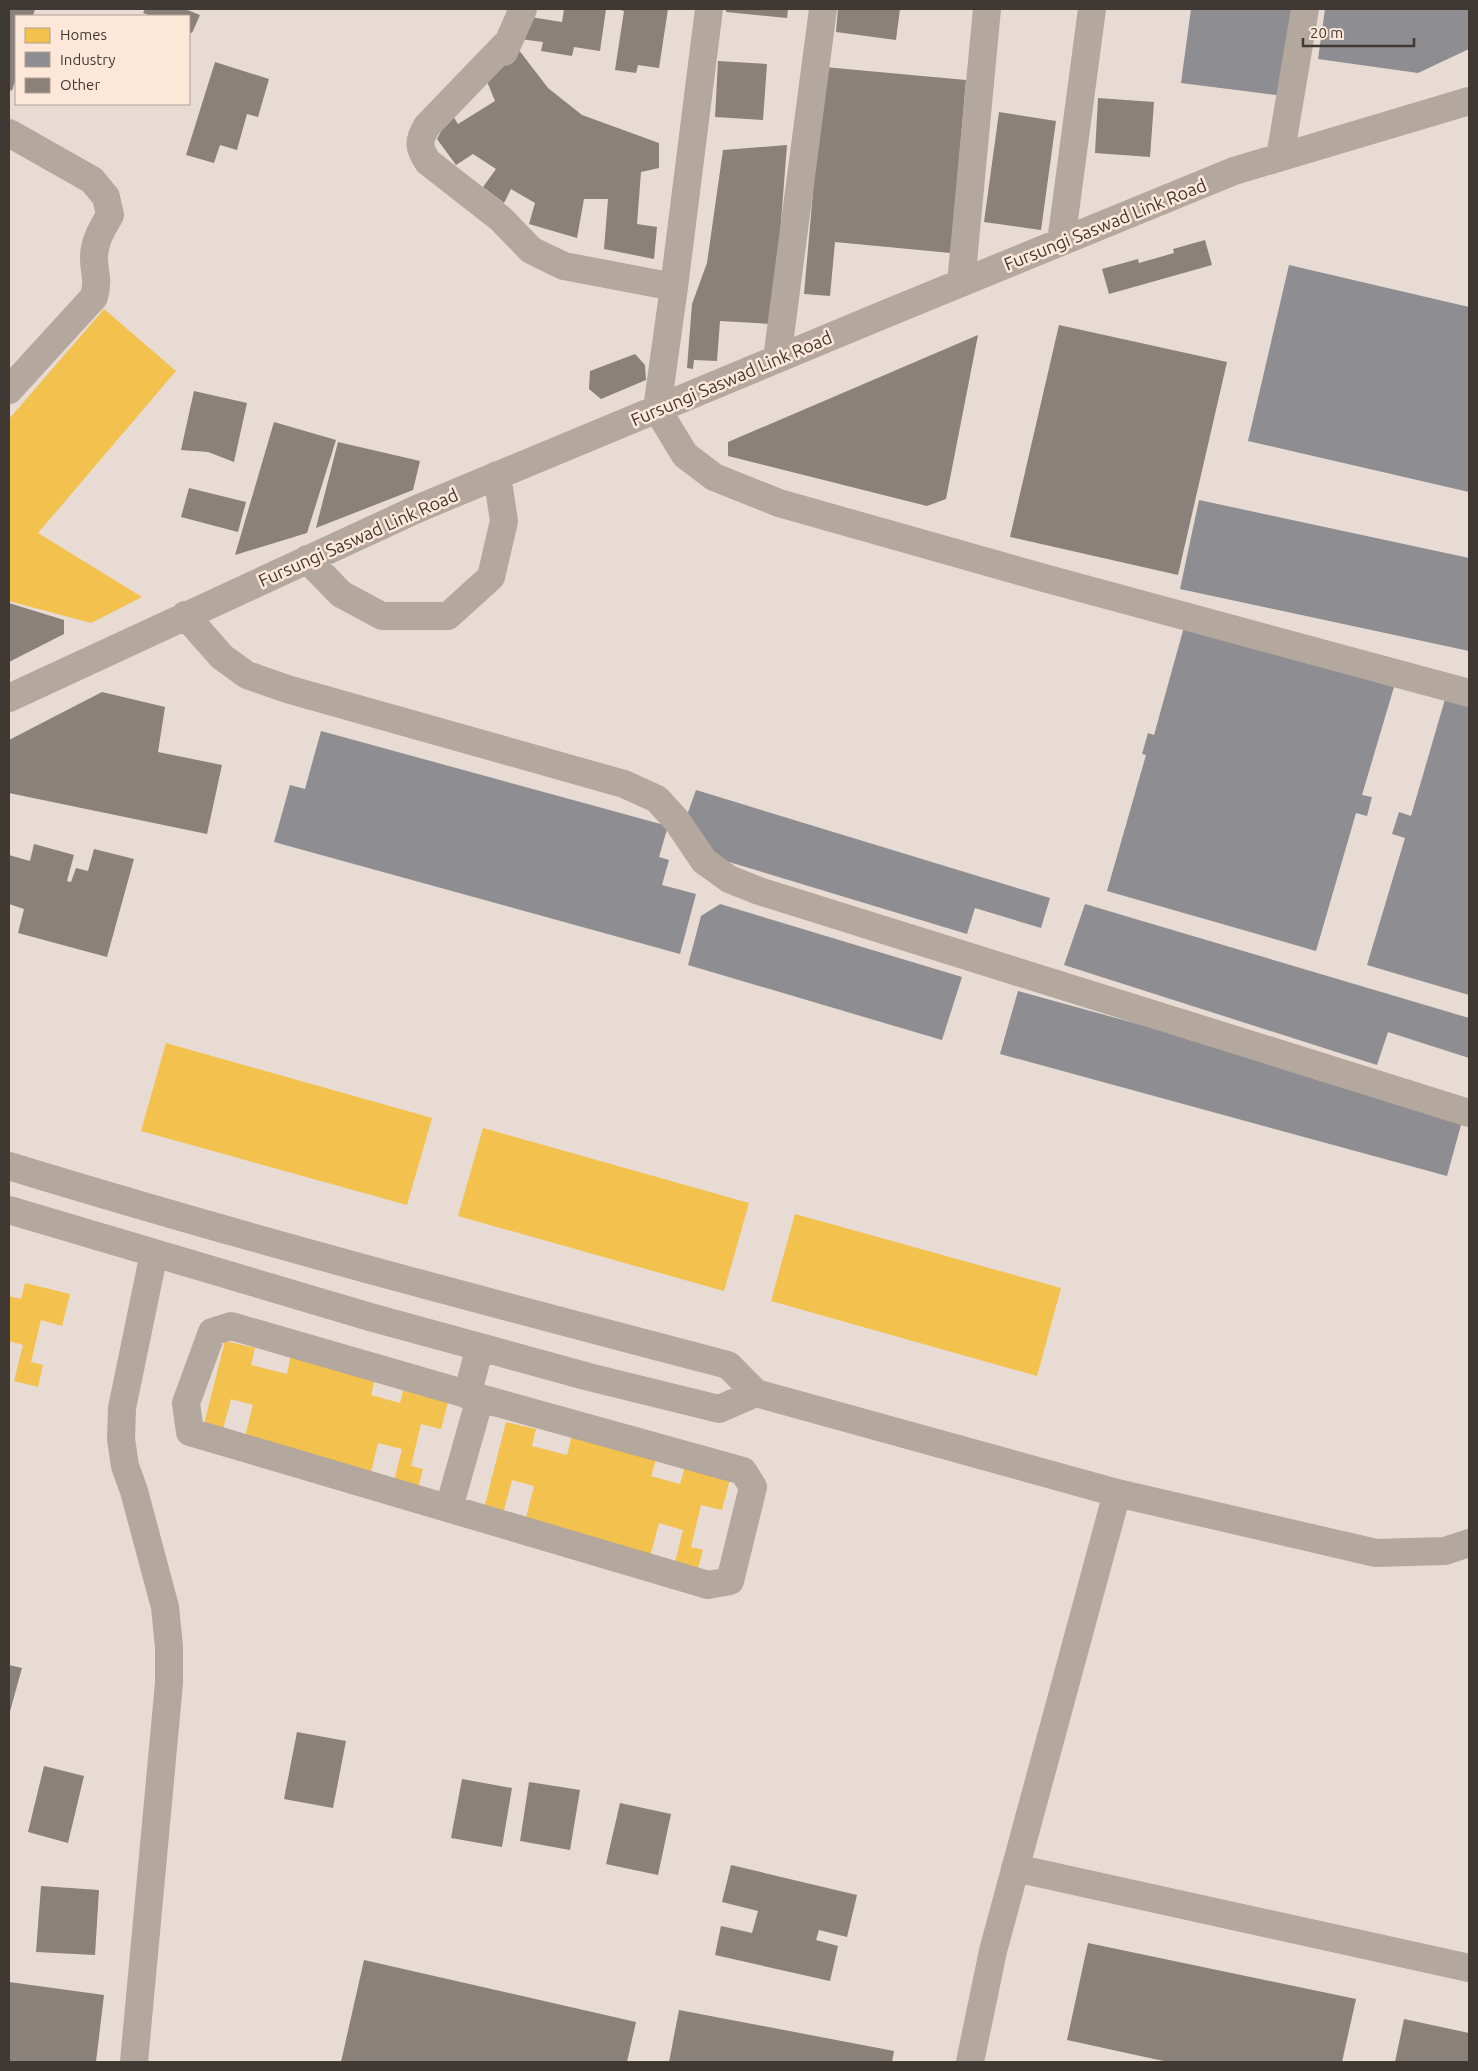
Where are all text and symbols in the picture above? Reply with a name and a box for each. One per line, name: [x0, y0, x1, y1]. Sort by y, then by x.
legend: [15, 15, 190, 105]
scale bar: [1303, 15, 1414, 47]
text: 20 m: [1310, 24, 1343, 41]
text: Homes: [60, 26, 107, 43]
text: Industry: [60, 51, 115, 68]
text: Other: [60, 76, 100, 93]
street label: Fursungi Saswad Link Road: [1001, 174, 1209, 274]
street label: Fursungi Saswad Link Road: [627, 327, 835, 429]
street label: Fursungi Saswad Link Road: [255, 484, 461, 590]

